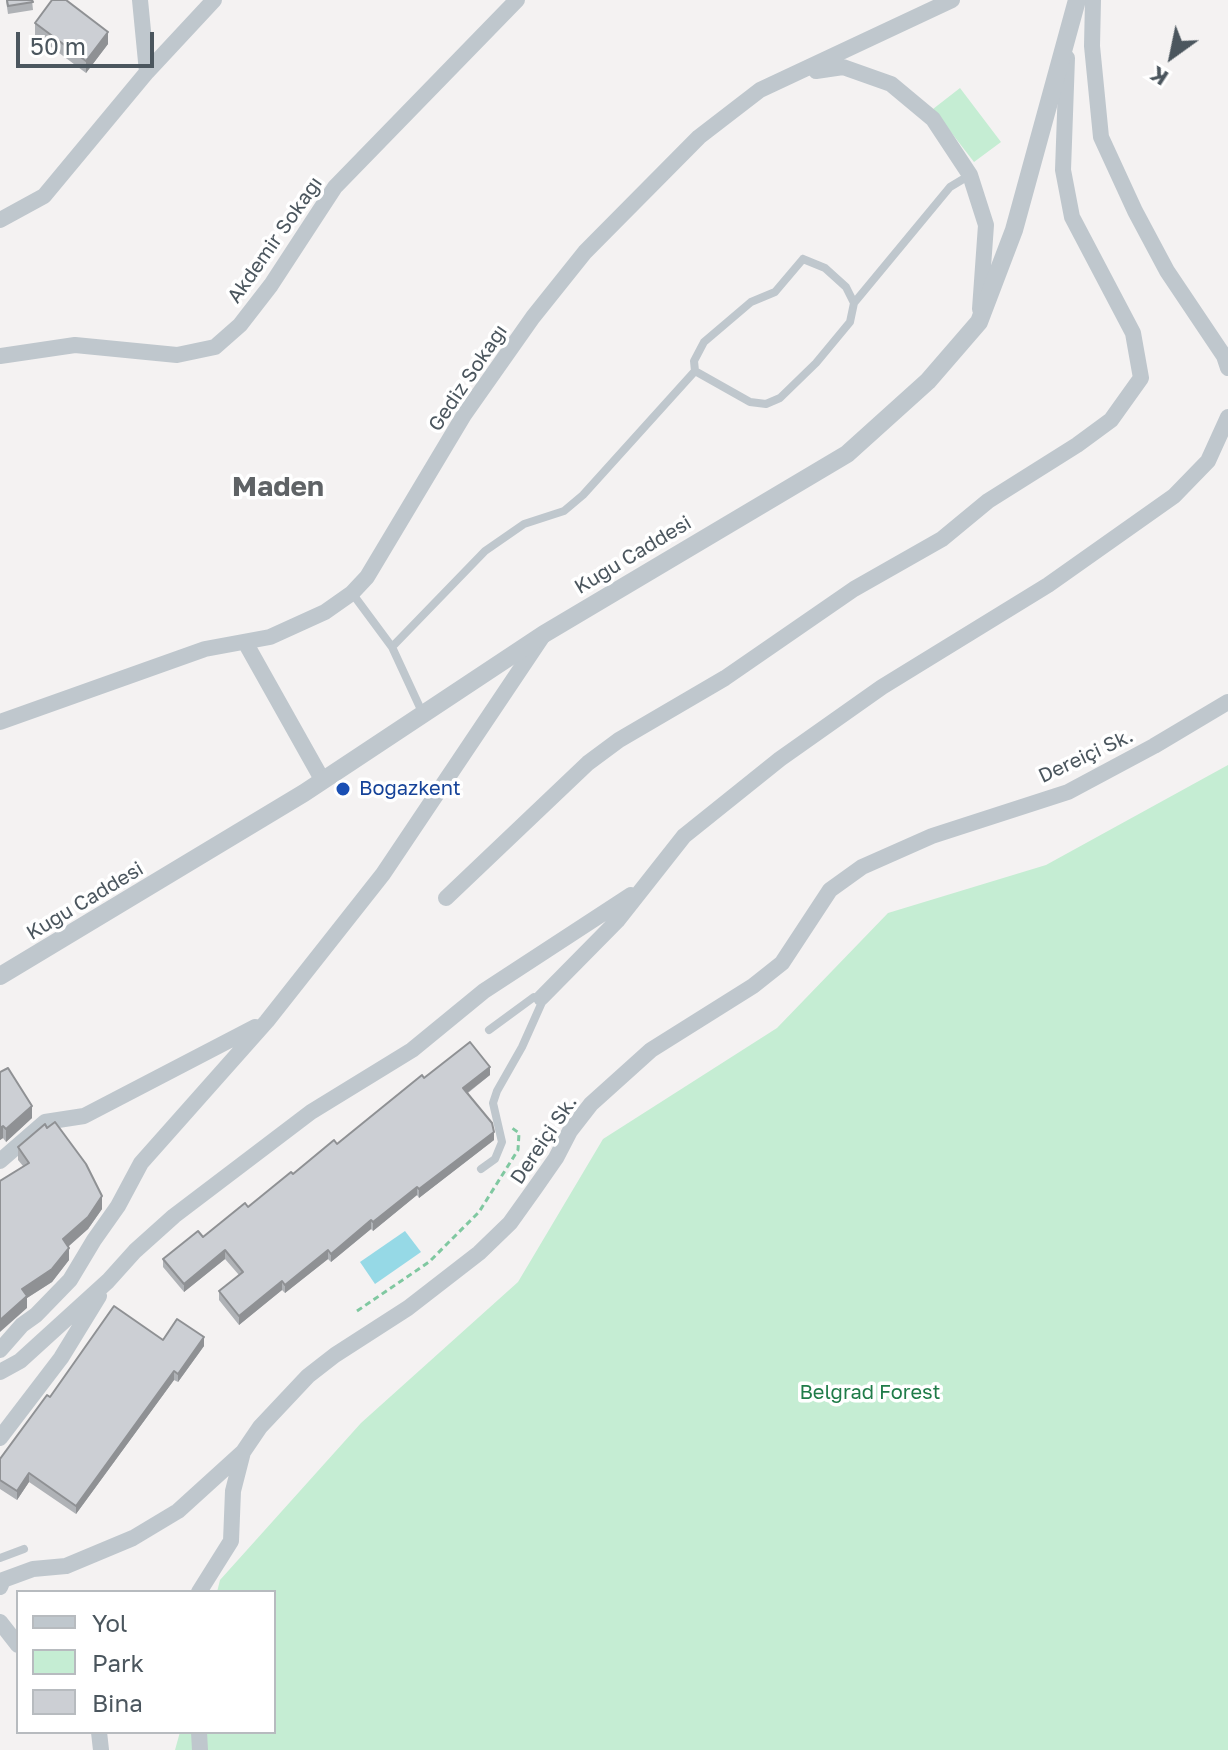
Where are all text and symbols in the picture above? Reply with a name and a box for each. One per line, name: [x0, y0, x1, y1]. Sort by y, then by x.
scale bar: [20, 16, 158, 66]
north arrow: [1132, 16, 1212, 96]
text: 50 m: [30, 31, 86, 60]
text: K: [1145, 61, 1173, 92]
street label: Akdemir Sokağı: [222, 172, 328, 308]
street label: Gediz Sokağı: [424, 320, 512, 436]
district label: Maden: [232, 470, 324, 504]
street label: Kuğu Caddesi: [570, 511, 696, 599]
street label: Dereiçi Sk.: [1035, 724, 1137, 788]
place label: Boğazkent: [359, 777, 461, 801]
marker: Boğazkent: [334, 780, 352, 798]
street label: Kuğu Caddesi: [22, 857, 148, 945]
street label: Dereiçi Sk.: [506, 1091, 582, 1189]
park label: Belgrad Forest: [799, 1381, 941, 1405]
legend: [16, 1590, 276, 1734]
text: Yol: [92, 1608, 128, 1637]
text: Park: [92, 1648, 144, 1677]
text: Bina: [92, 1688, 143, 1717]

